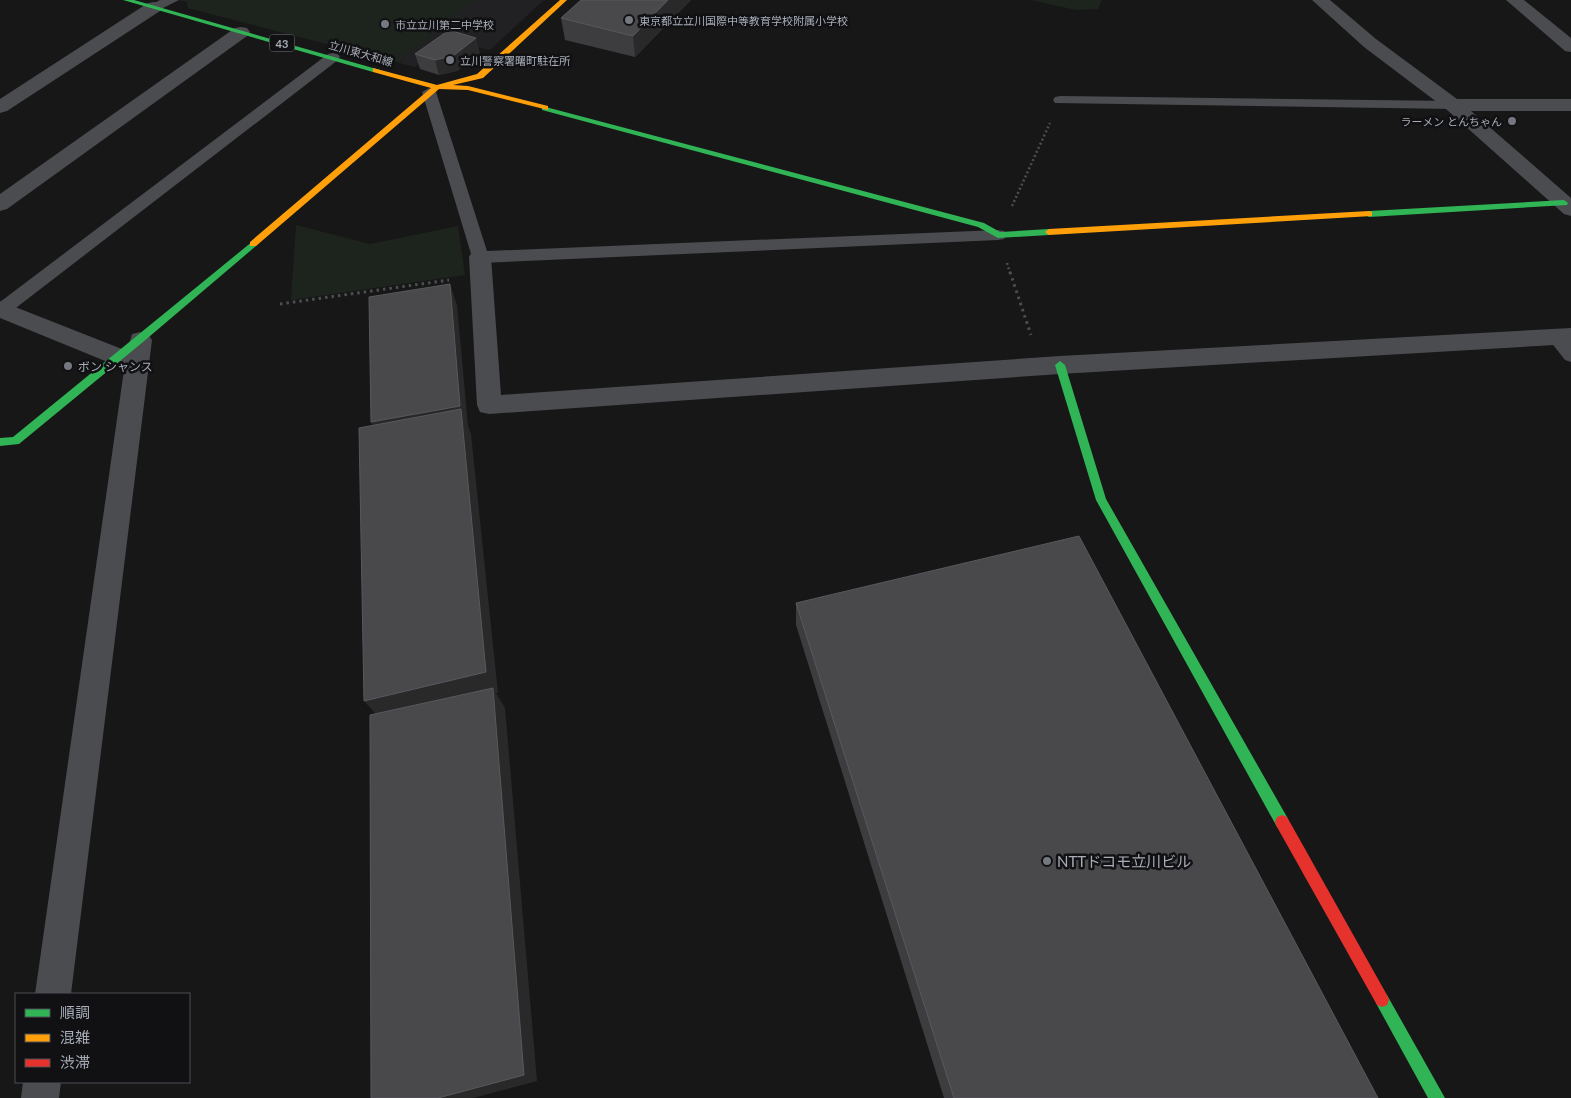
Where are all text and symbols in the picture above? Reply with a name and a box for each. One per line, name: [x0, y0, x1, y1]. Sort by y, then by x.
marker: 東京都立立川国際中等教育学校附属小学校: [623, 14, 635, 26]
place label: 東京都立立川国際中等教育学校附属小学校: [639, 14, 848, 27]
marker: 市立立川第二中学校: [379, 18, 391, 30]
place label: 市立立川第二中学校: [395, 18, 494, 31]
road number: 43: [270, 34, 294, 52]
street label: 立川東大和線: [327, 38, 395, 68]
marker: 立川警察署曙町駐在所: [444, 54, 456, 66]
place label: 立川警察署曙町駐在所: [460, 54, 571, 67]
place label: ラーメン とんちゃん: [1401, 115, 1502, 128]
marker: ラーメン とんちゃん: [1506, 115, 1518, 127]
place label: ボン シャンス: [78, 359, 153, 374]
marker: ボン シャンス: [62, 360, 74, 372]
place label: NTTドコモ立川ビル: [1057, 852, 1191, 870]
marker: NTTドコモ立川ビル: [1041, 855, 1053, 867]
legend: [15, 993, 190, 1083]
text: 順調: [60, 1003, 90, 1021]
text: 混雑: [60, 1028, 90, 1046]
text: 渋滞: [60, 1053, 90, 1071]

